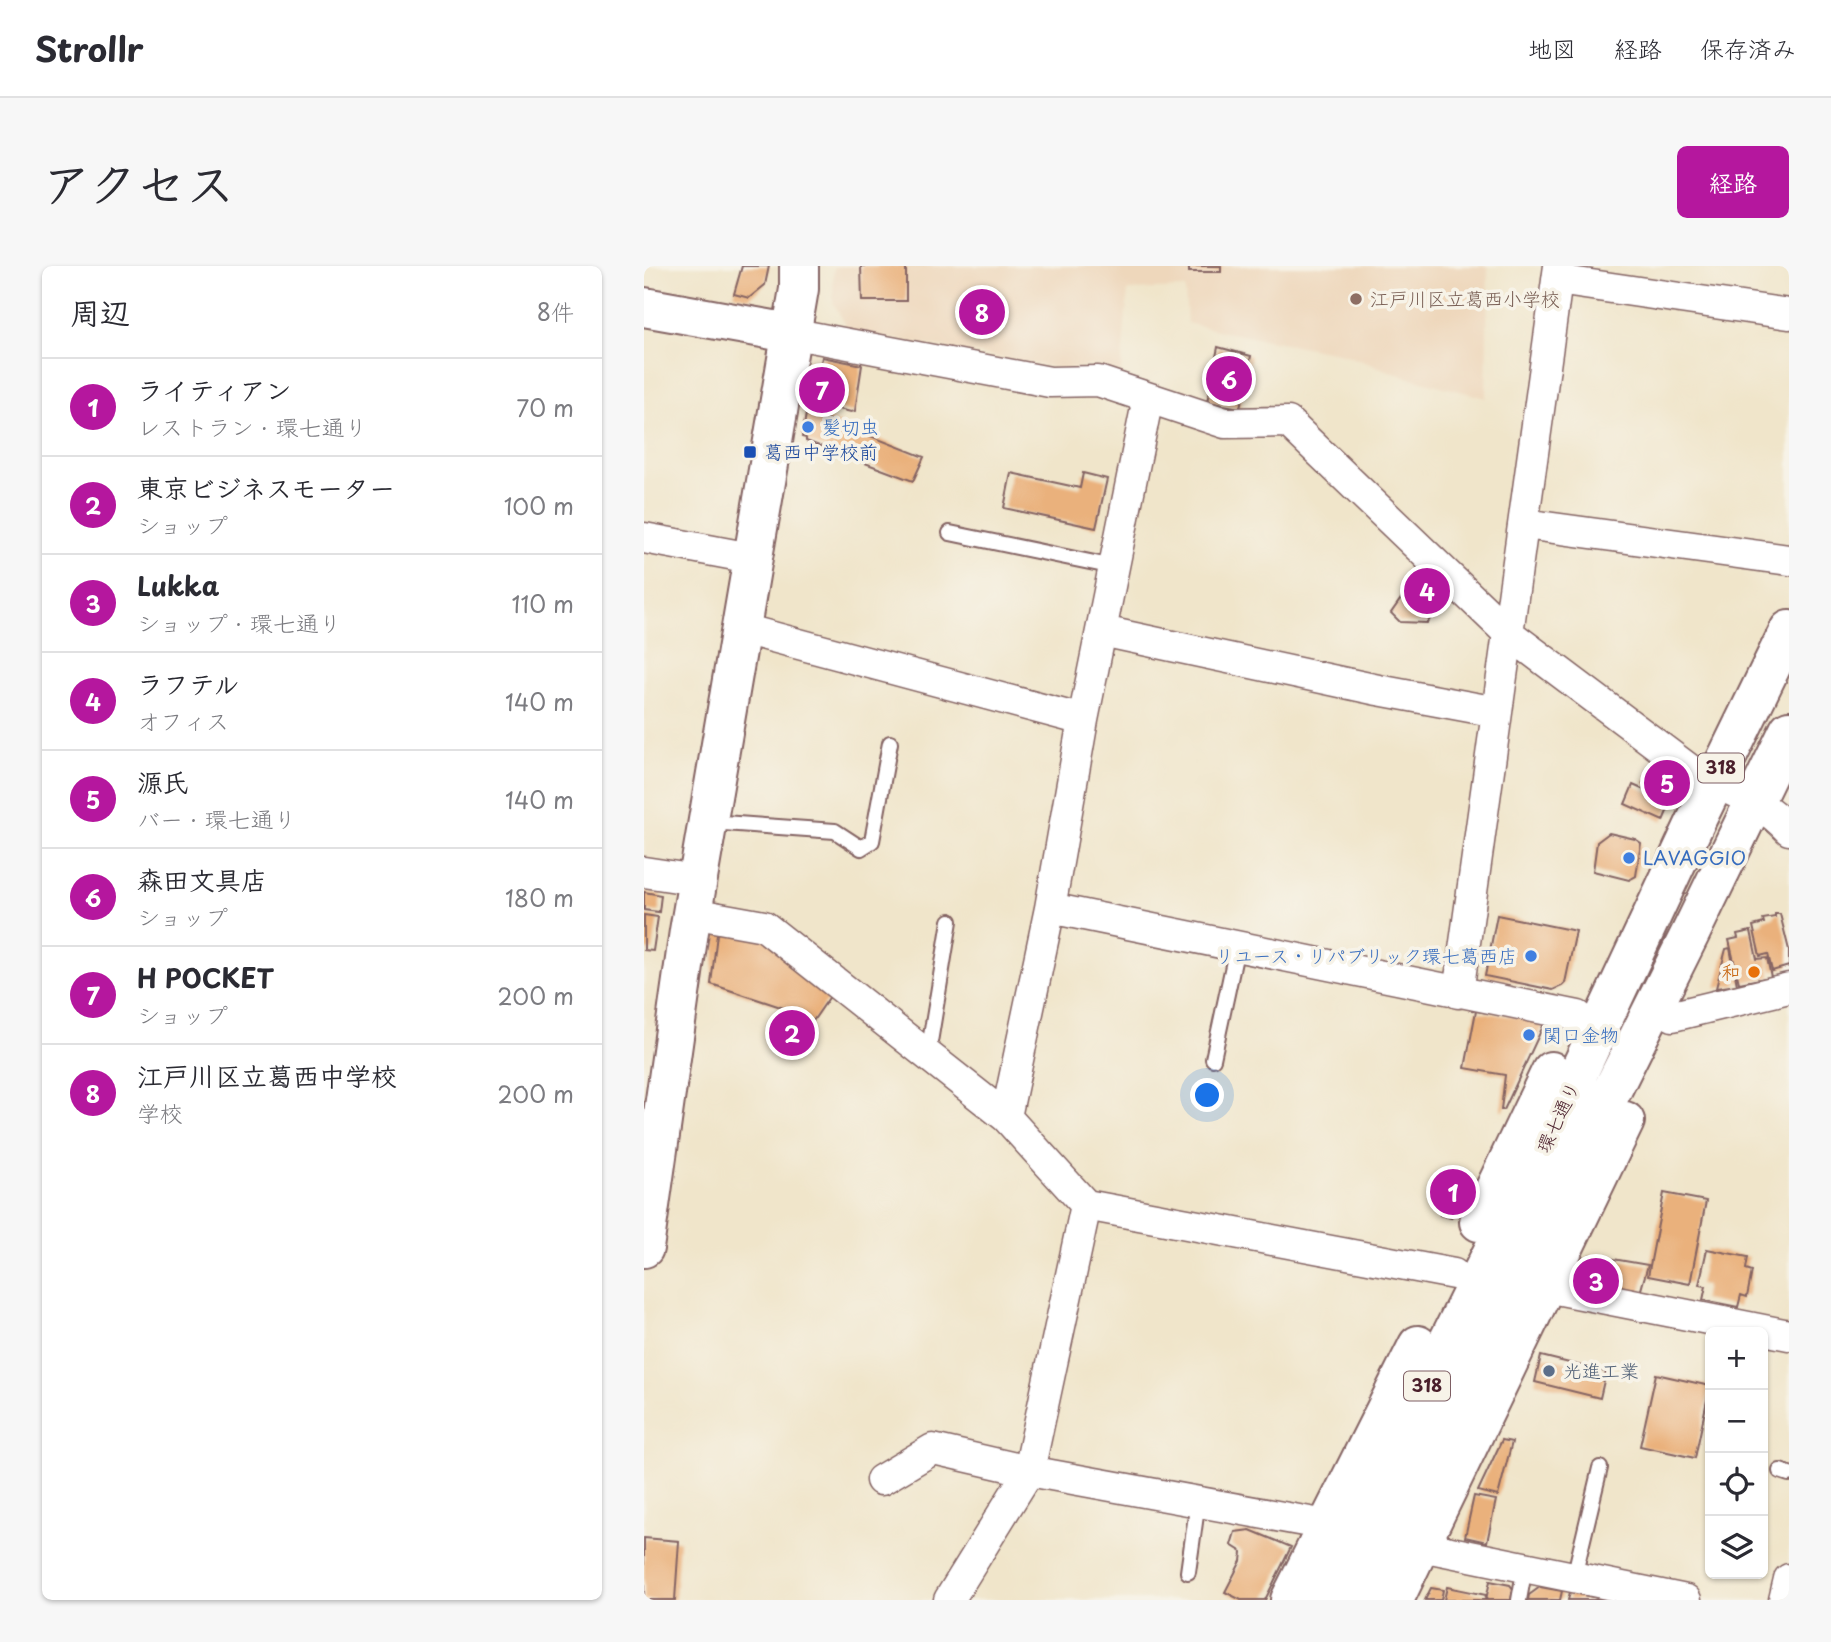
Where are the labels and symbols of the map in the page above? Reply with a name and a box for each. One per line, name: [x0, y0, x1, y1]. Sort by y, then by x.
place label: 江戸川区立葛西小学校: [1370, 284, 1560, 312]
pin: 8: [959, 286, 1005, 338]
marker: 江戸川区立葛西小学校: [1348, 291, 1364, 307]
pin: 6: [1206, 353, 1252, 405]
pin: 7: [799, 364, 845, 416]
place label: 髪切虫: [822, 412, 879, 440]
marker: 髪切虫: [800, 419, 816, 435]
place label: 葛西中学校前: [764, 437, 878, 465]
marker: 葛西中学校前: [742, 444, 758, 460]
pin: 4: [1404, 565, 1450, 617]
road number: 318: [1698, 754, 1744, 782]
pin: 5: [1644, 757, 1690, 809]
place label: LAVAGGIO: [1643, 843, 1746, 871]
marker: LAVAGGIO: [1621, 850, 1637, 866]
place label: リユース・リパブリック環七葛西店: [1215, 941, 1517, 969]
marker: リユース・リパブリック環七葛西店: [1523, 948, 1539, 964]
place label: 和: [1721, 957, 1740, 985]
marker: 和: [1746, 964, 1762, 980]
pin: 2: [769, 1007, 815, 1059]
place label: 関口金物: [1543, 1020, 1619, 1048]
marker: 関口金物: [1521, 1027, 1537, 1043]
street label: 環七通り: [1528, 1076, 1586, 1157]
your location: [1190, 1078, 1224, 1112]
pin: 1: [1430, 1166, 1476, 1218]
pin: 3: [1573, 1255, 1619, 1307]
place label: 光進工業: [1563, 1356, 1639, 1384]
marker: 光進工業: [1541, 1363, 1557, 1379]
road number: 318: [1404, 1372, 1450, 1400]

